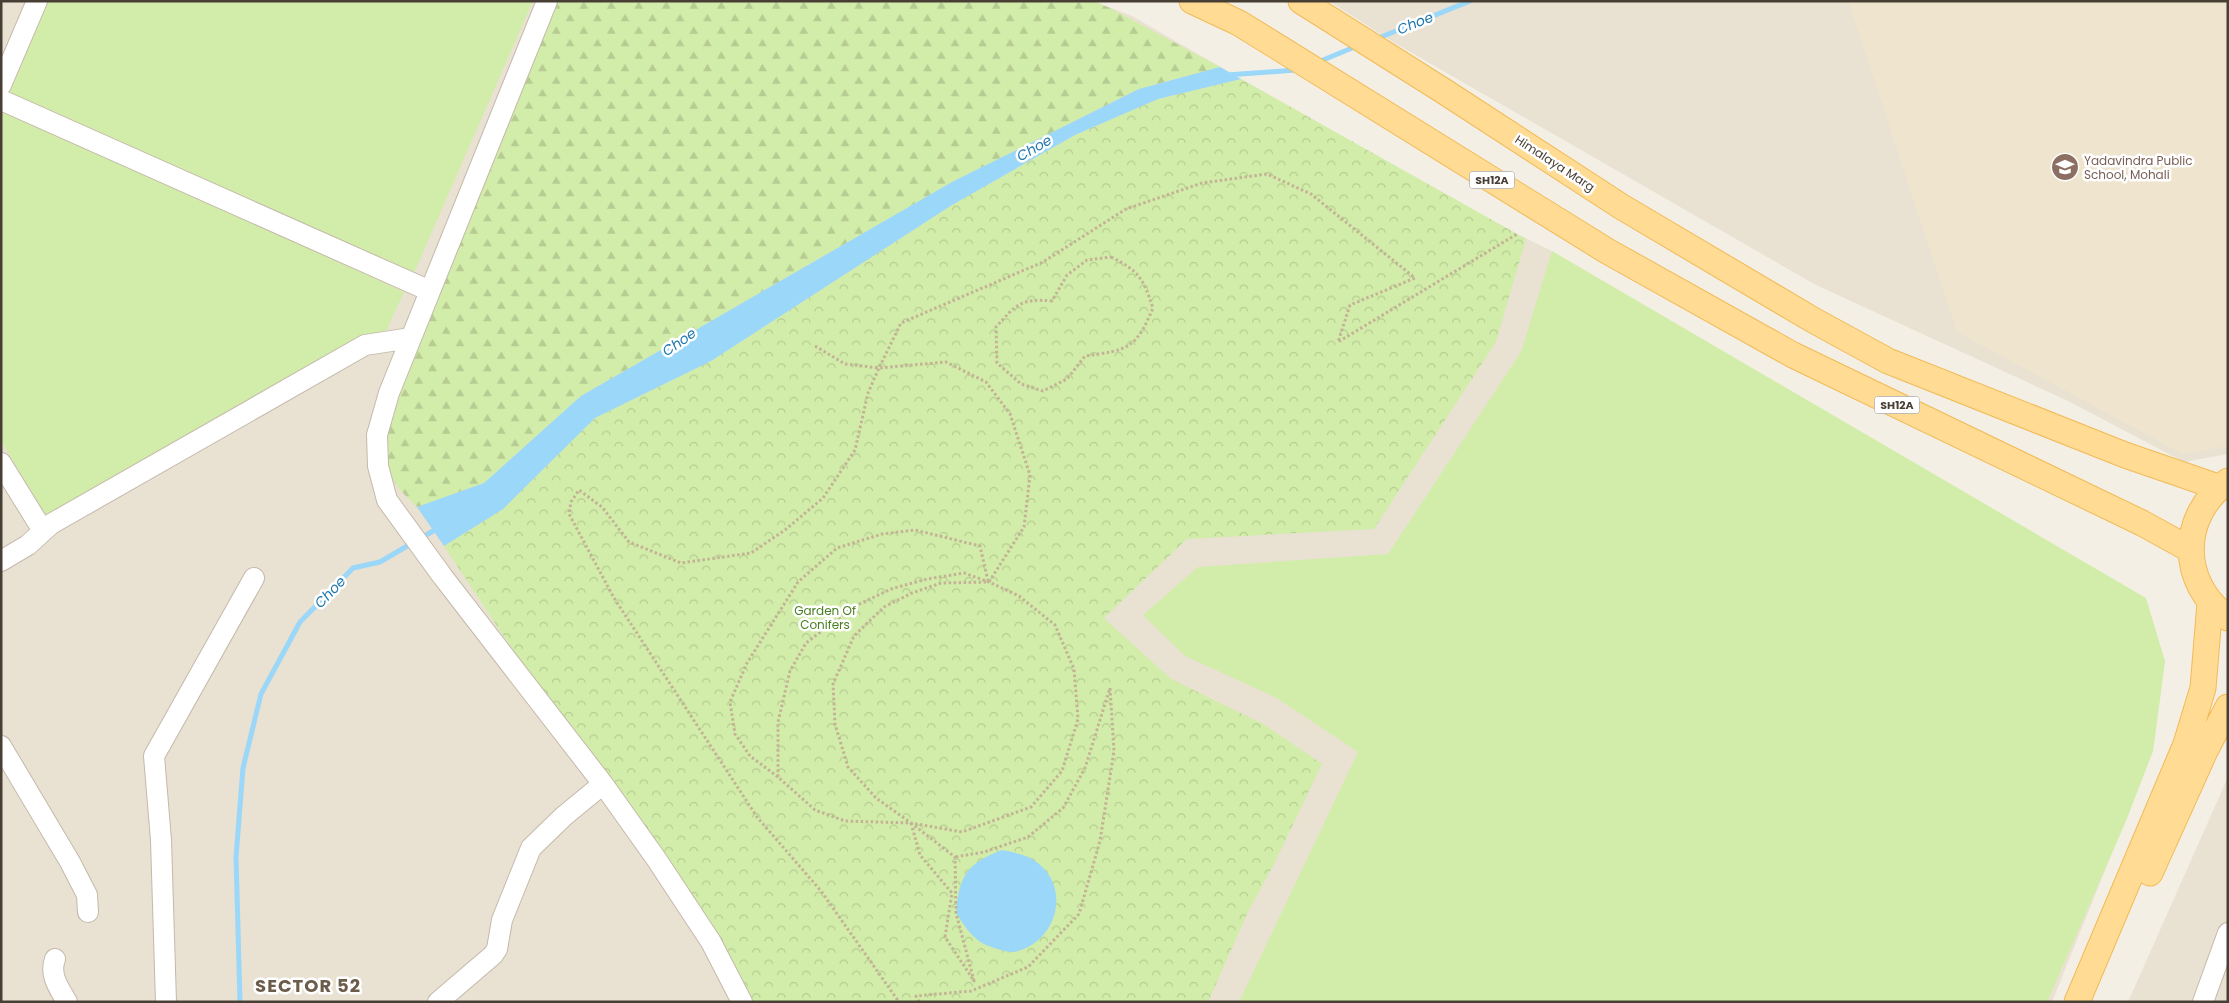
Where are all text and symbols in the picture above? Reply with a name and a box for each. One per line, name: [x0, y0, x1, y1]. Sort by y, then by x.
water label: Choe: [1394, 7, 1436, 39]
water label: Choe: [1013, 130, 1055, 166]
street label: Himalaya Marg: [1512, 131, 1598, 195]
school or university icon: Yadavindra Public School, Mohali: [2050, 152, 2080, 182]
place label: Yadavindra Public School, Mohali: [2084, 152, 2193, 183]
road number: SH12A: [1470, 172, 1514, 188]
water label: Choe: [658, 323, 700, 361]
road number: SH12A: [1874, 396, 1920, 414]
water label: Choe: [310, 571, 350, 612]
park label: Garden Of Conifers: [794, 602, 856, 633]
district label: SECTOR 52: [255, 973, 361, 998]

